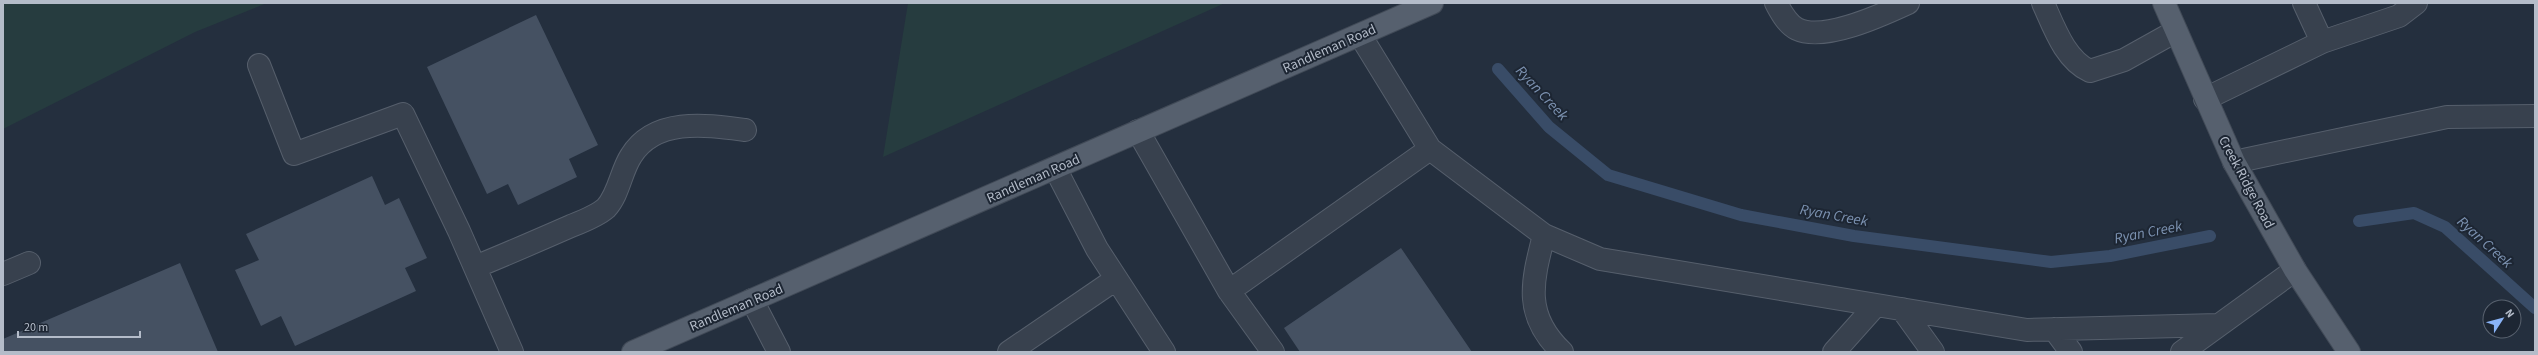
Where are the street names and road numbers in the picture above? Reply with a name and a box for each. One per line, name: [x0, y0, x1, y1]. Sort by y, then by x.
street label: Randleman Road: [1280, 19, 1379, 78]
street label: Creek Ridge Road: [2213, 133, 2279, 232]
street label: Randleman Road: [984, 149, 1083, 208]
street label: Randleman Road: [686, 279, 786, 337]

